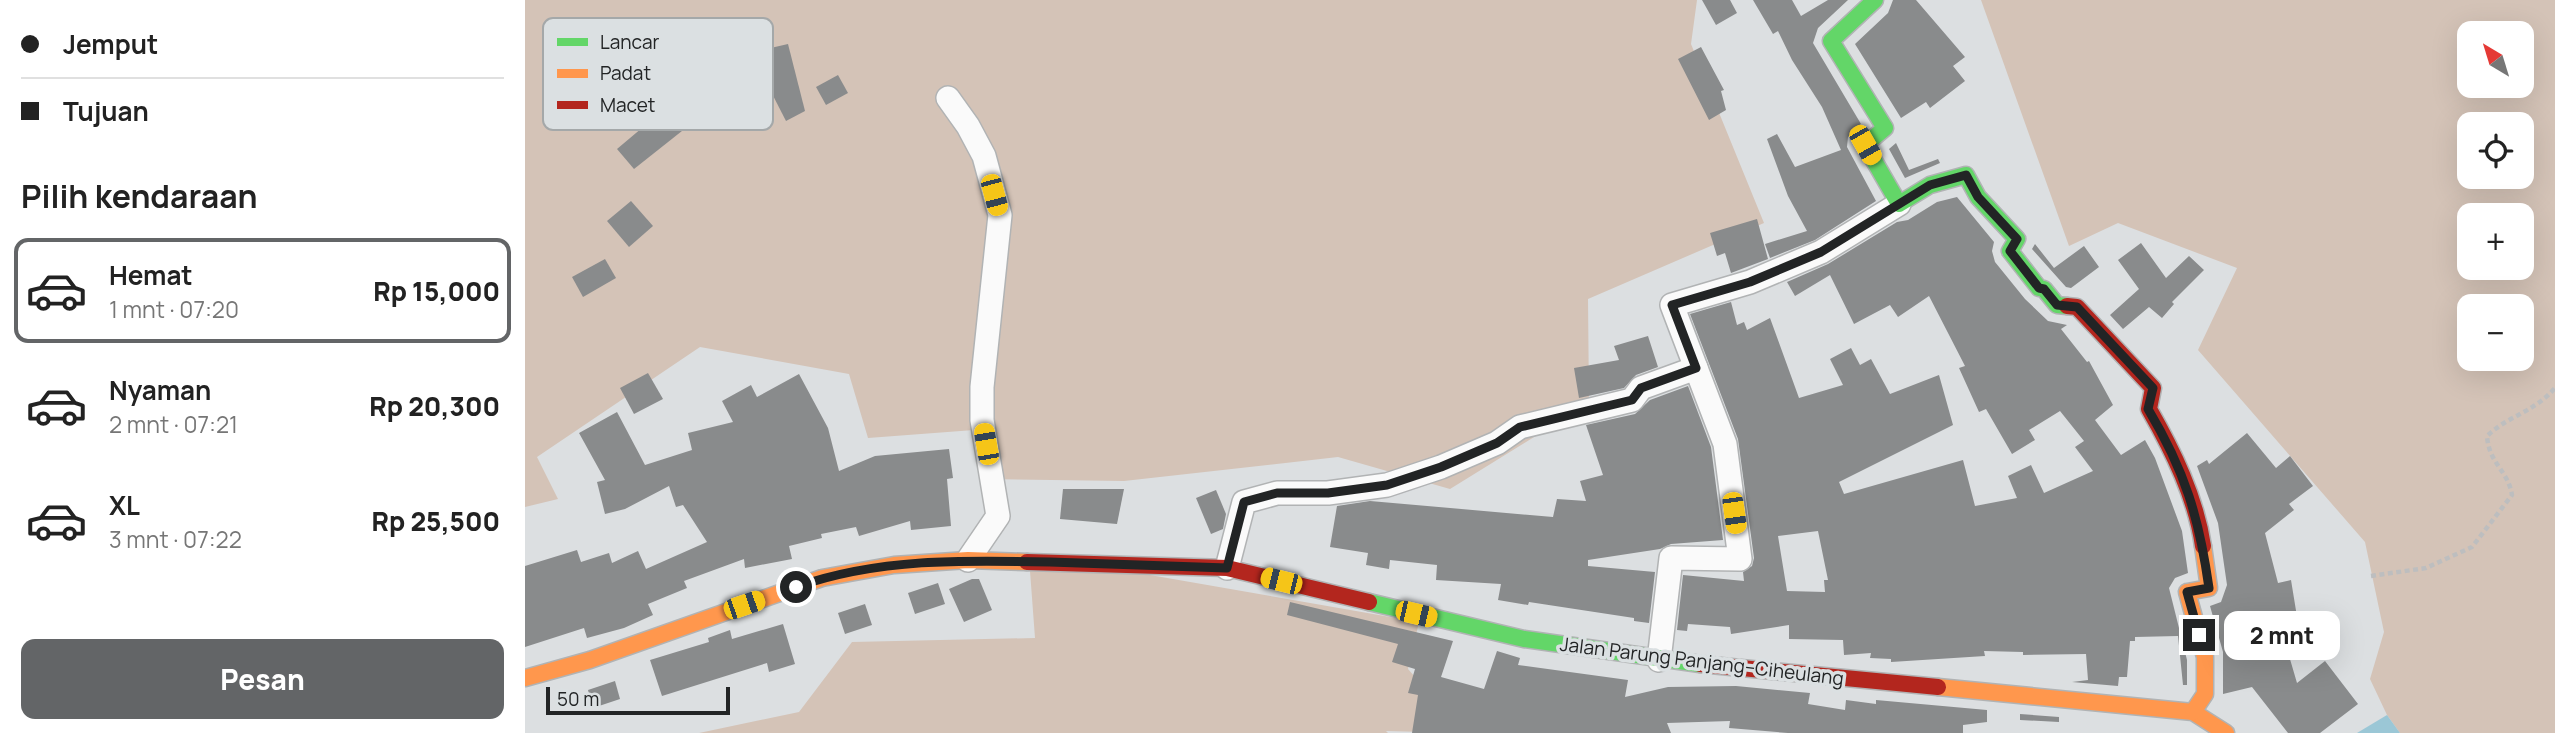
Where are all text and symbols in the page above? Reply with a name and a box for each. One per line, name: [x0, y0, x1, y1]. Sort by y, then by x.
legend: [543, 18, 773, 130]
north arrow: [2457, 21, 2534, 98]
map controls: [2457, 21, 2534, 371]
text: Jemput: [63, 26, 158, 62]
text: Lancar: [600, 29, 659, 55]
text: Padat: [600, 60, 651, 86]
text: Macet: [600, 92, 655, 118]
text: Tujuan: [63, 93, 149, 129]
button: locate: [2457, 112, 2534, 189]
car: [1846, 122, 1885, 168]
car: [979, 172, 1010, 218]
text: Pilih kendaraan: [21, 174, 258, 218]
button: +: [2457, 203, 2534, 280]
text: Hemat: [109, 257, 193, 293]
icon: car: [25, 259, 88, 322]
text: Rp 15,000: [373, 273, 500, 309]
text: 1 mnt · 07:20: [109, 293, 239, 325]
button: −: [2457, 294, 2534, 371]
text: Nyaman: [109, 372, 211, 408]
icon: car: [25, 374, 88, 437]
text: Rp 20,300: [369, 388, 500, 424]
text: 2 mnt · 07:21: [109, 408, 238, 440]
car: [973, 421, 1000, 467]
text: XL: [109, 487, 140, 523]
icon: car: [25, 489, 88, 552]
car: [1721, 491, 1748, 535]
text: Rp 25,500: [372, 503, 500, 539]
text: 3 mnt · 07:22: [109, 523, 242, 555]
car: [1259, 566, 1304, 596]
route start: [780, 571, 812, 603]
car: [721, 588, 768, 622]
car: [1394, 599, 1439, 629]
callout: 2 mnt: [2223, 610, 2339, 660]
route end: [2183, 619, 2215, 651]
text: 2 mnt: [2250, 619, 2314, 651]
street label: Jalan Parung Panjang–Ciheulang: [1559, 631, 1845, 691]
button: Pesan: [21, 639, 504, 719]
scale bar: [546, 684, 730, 716]
text: 50 m: [557, 686, 599, 712]

